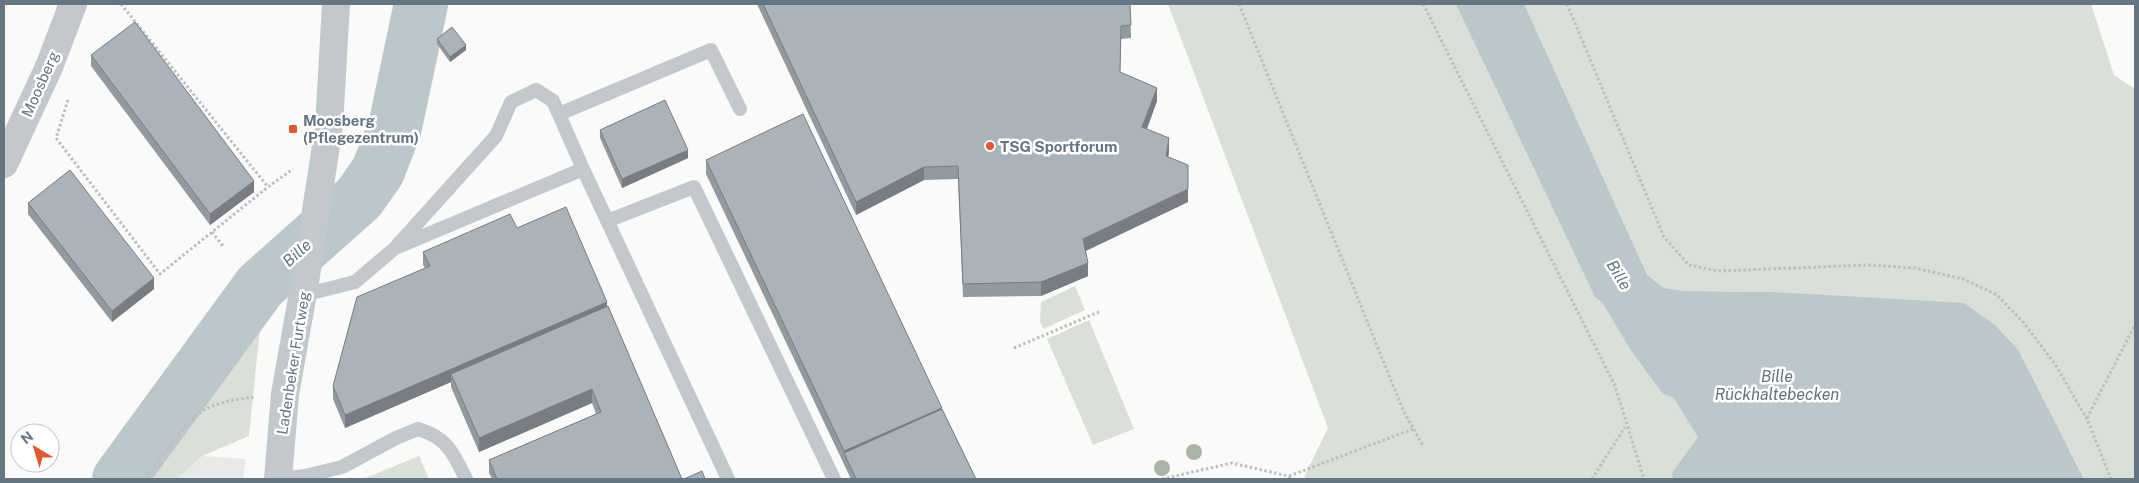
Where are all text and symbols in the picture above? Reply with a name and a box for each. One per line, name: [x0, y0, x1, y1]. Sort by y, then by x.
street label: Moosberg: [18, 49, 62, 119]
place label: Moosberg (Pflegezentrum): [303, 112, 419, 146]
marker: Moosberg (Pflegezentrum): [287, 123, 299, 135]
place label: TSG Sportforum: [1000, 138, 1117, 155]
marker: TSG Sportforum: [984, 140, 996, 152]
water label: Bille: [279, 235, 315, 271]
water label: Bille: [1603, 256, 1636, 294]
street label: Ladenbeker Furtweg: [273, 290, 313, 436]
water label: Bille Rückhaltebecken: [1715, 367, 1839, 404]
north arrow: [10, 423, 60, 473]
text: N: [18, 428, 36, 447]

